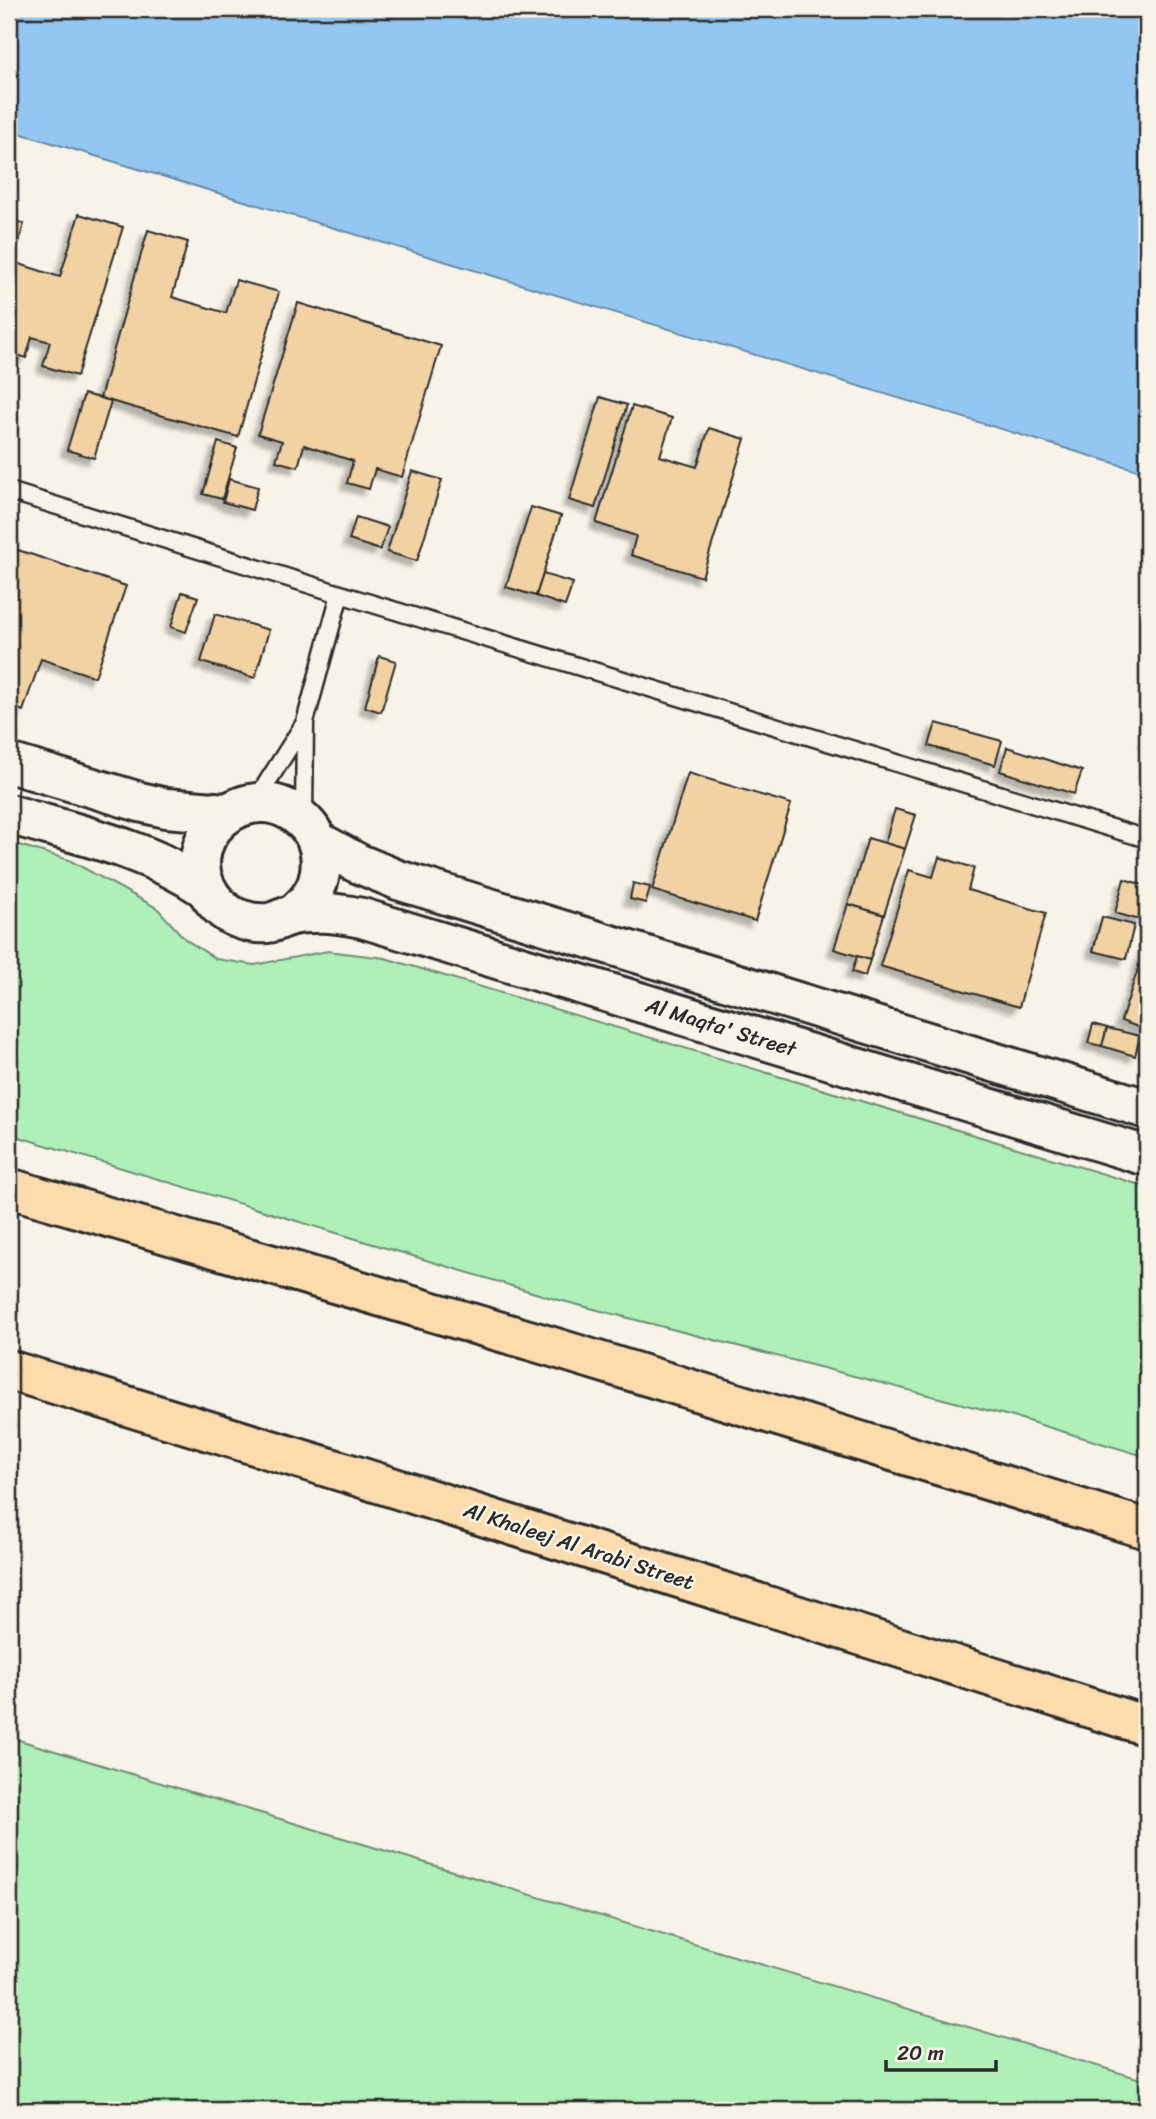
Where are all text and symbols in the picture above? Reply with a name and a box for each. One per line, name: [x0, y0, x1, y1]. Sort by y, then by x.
street label: Al Maqta' Street: [640, 986, 803, 1068]
street label: Al Khaleej Al Arabi Street: [458, 1490, 699, 1601]
scale bar: [886, 2028, 997, 2072]
text: 20 m: [897, 2034, 944, 2072]

